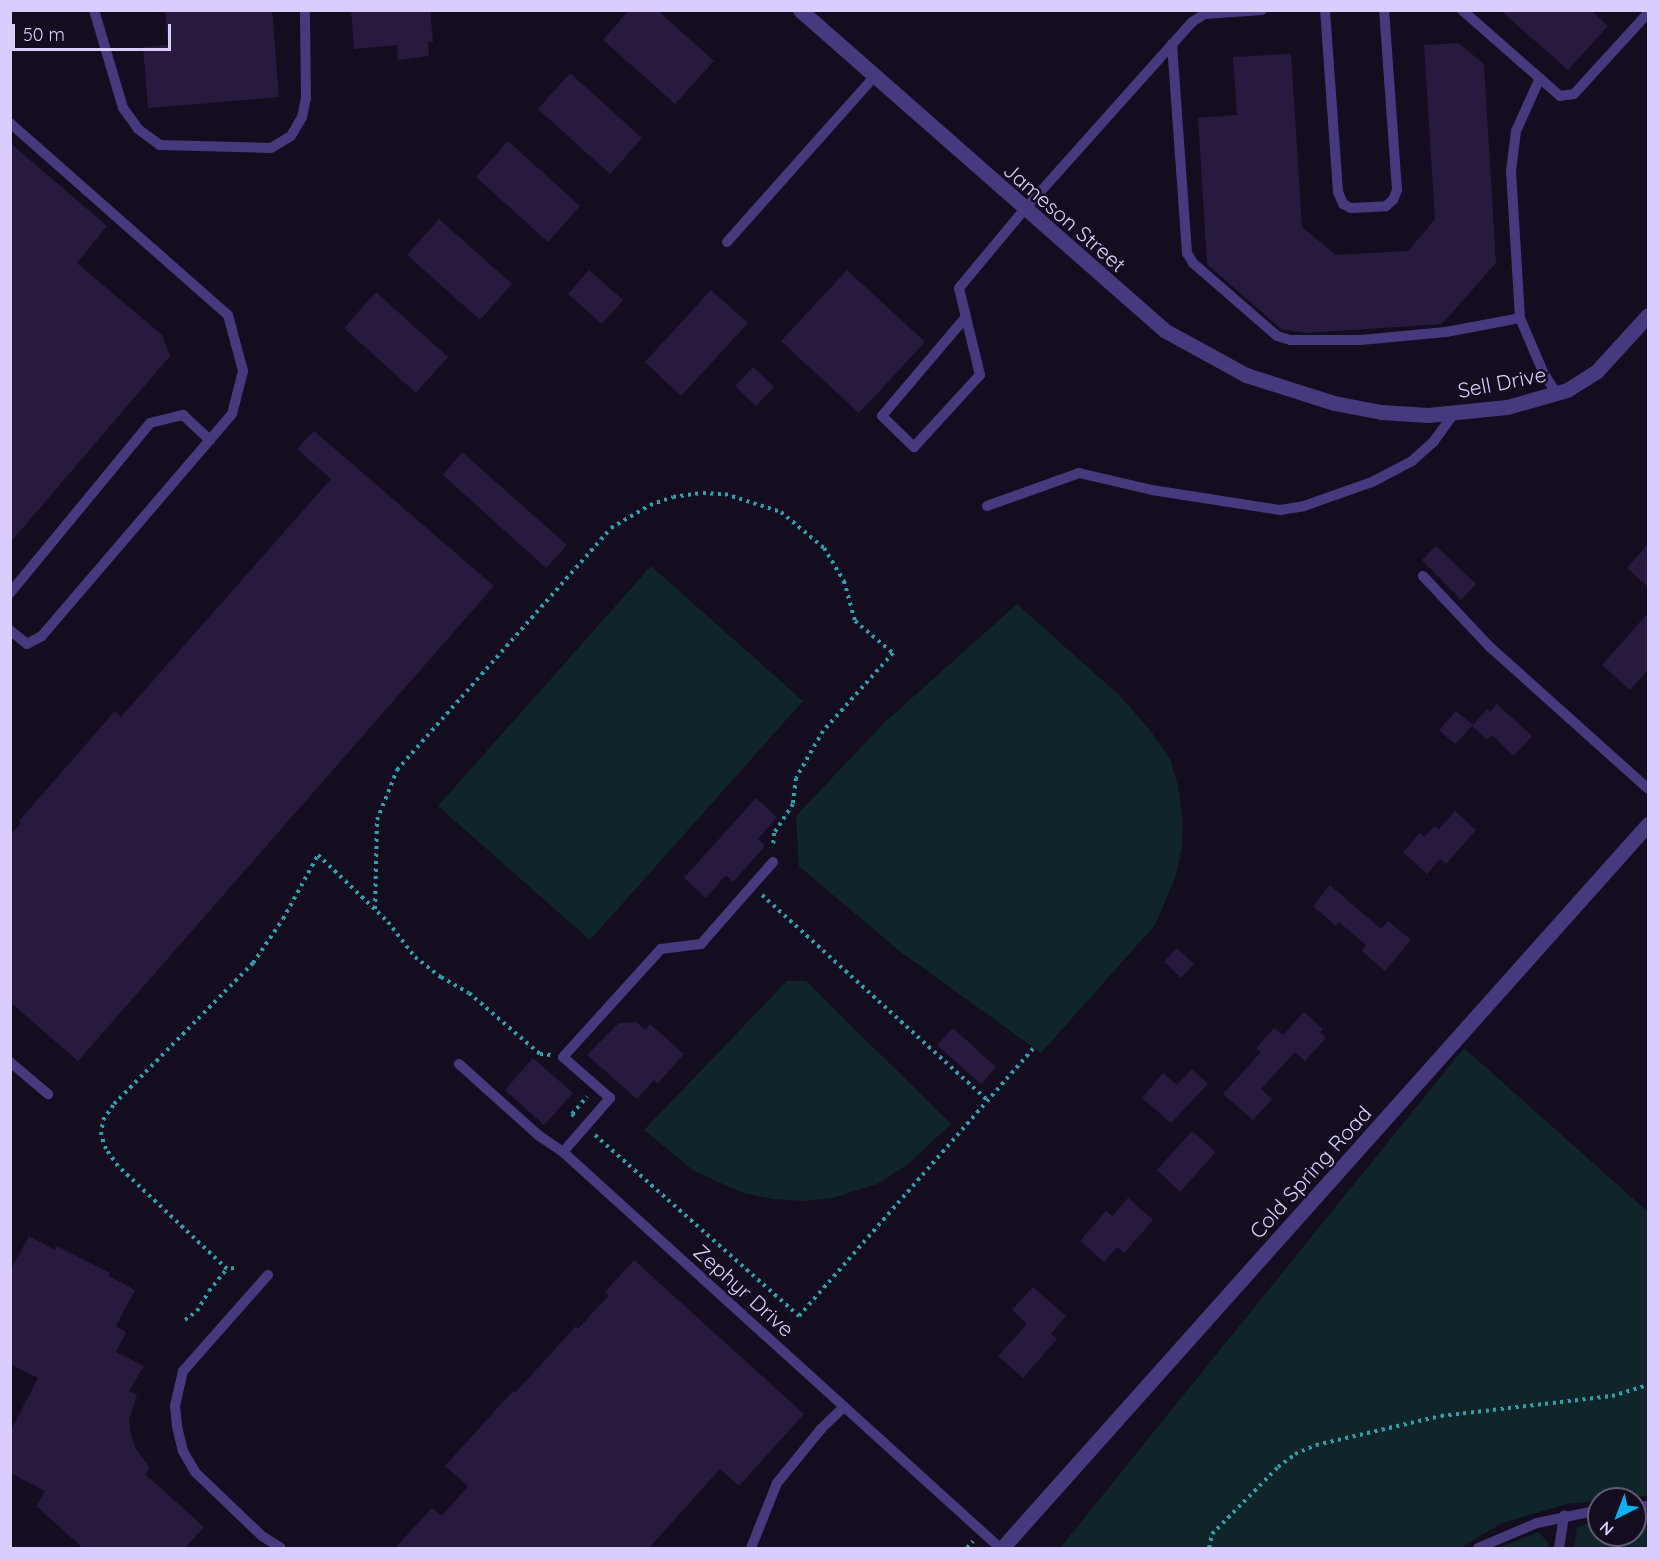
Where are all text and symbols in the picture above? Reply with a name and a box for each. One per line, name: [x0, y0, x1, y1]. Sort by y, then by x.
scale bar: [15, 12, 174, 50]
text: 50 m: [23, 23, 65, 46]
street label: Jameson Street: [999, 157, 1131, 277]
street label: Sell Drive: [1456, 361, 1548, 403]
street label: Cold Spring Road: [1244, 1101, 1376, 1243]
street label: Zephyr Drive: [689, 1238, 799, 1342]
north arrow: [1587, 1487, 1647, 1547]
text: N: [1595, 1518, 1617, 1540]

